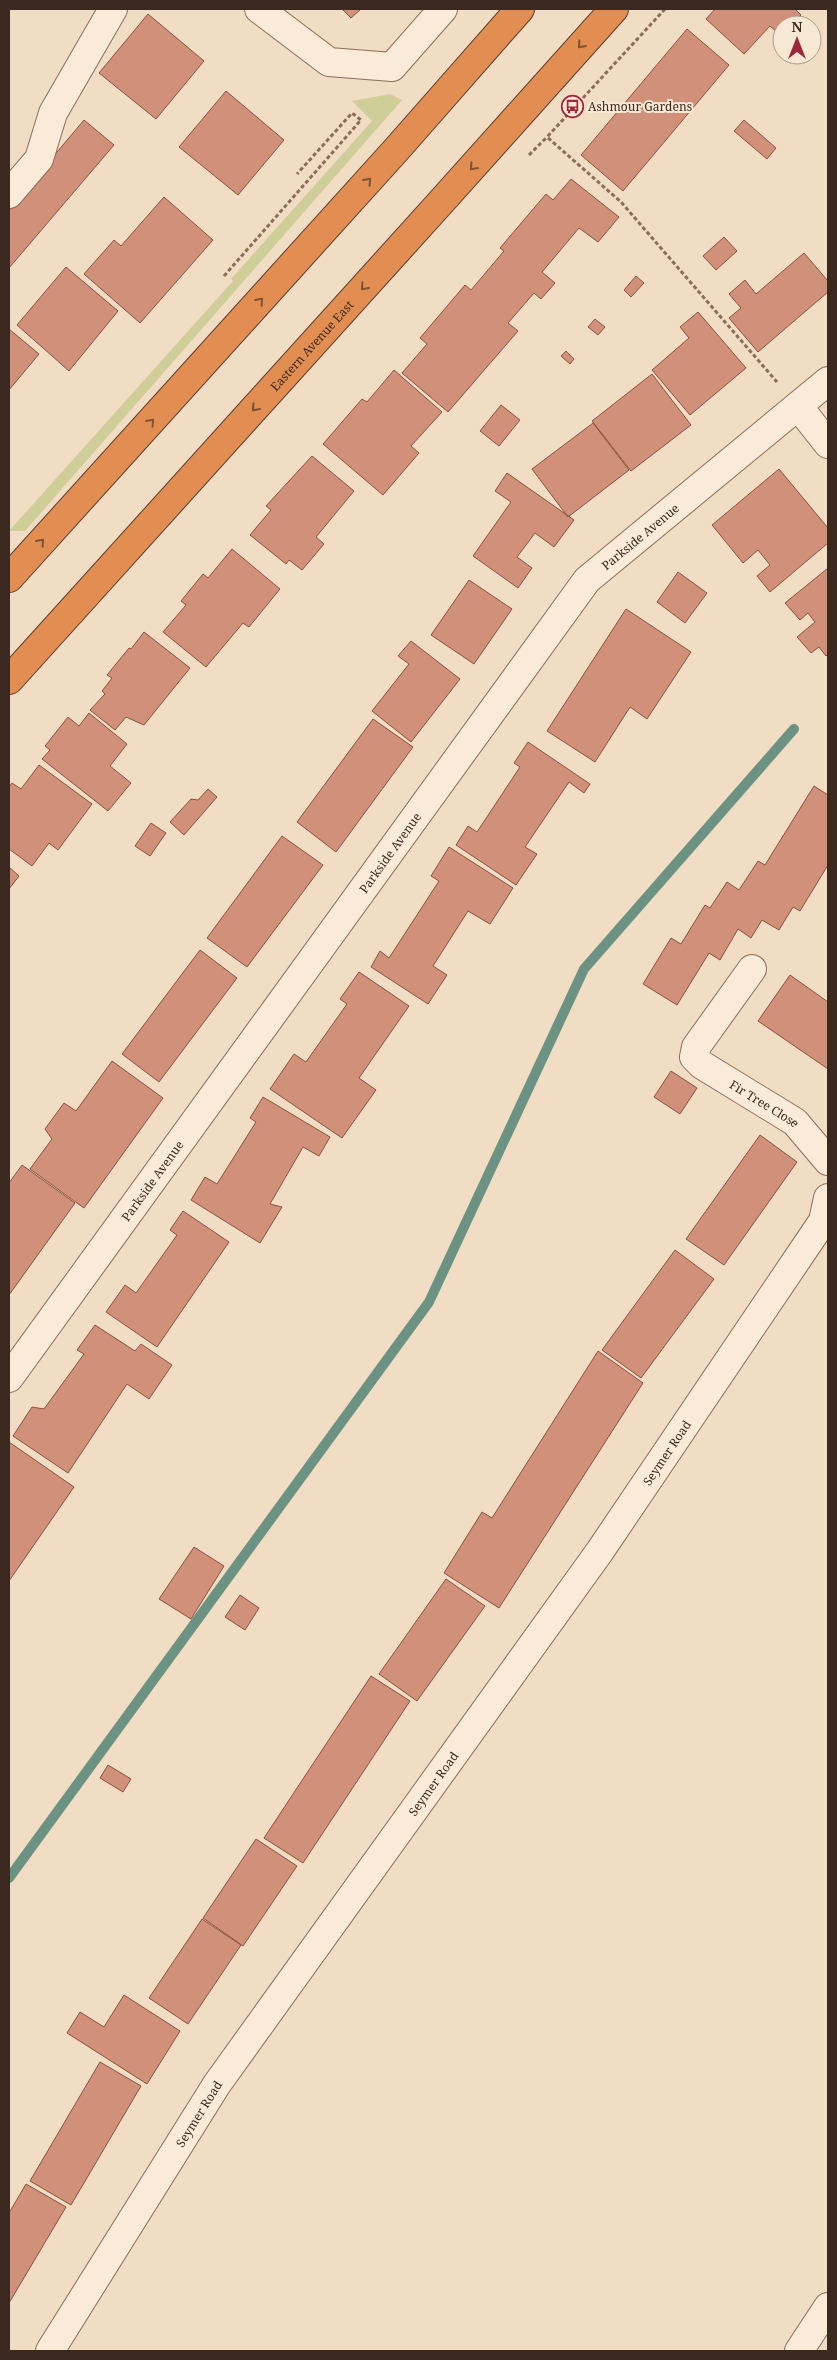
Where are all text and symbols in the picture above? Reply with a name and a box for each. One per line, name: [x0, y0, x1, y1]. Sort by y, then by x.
north arrow: [772, 15, 822, 65]
text: N: [791, 17, 803, 36]
one-way arrow: [578, 40, 587, 49]
bus stop icon: Ashmour Gardens: [560, 94, 584, 118]
place label: Ashmour Gardens: [588, 98, 692, 115]
one-way arrow: [470, 161, 479, 170]
one-way arrow: [362, 177, 371, 186]
one-way arrow: [361, 282, 370, 291]
street label: Eastern Avenue East: [266, 296, 357, 394]
one-way arrow: [254, 298, 263, 307]
one-way arrow: [252, 402, 261, 411]
one-way arrow: [145, 418, 154, 427]
street label: Parkside Avenue: [598, 499, 682, 573]
one-way arrow: [36, 539, 45, 548]
street label: Parkside Avenue: [355, 809, 425, 896]
street label: Fir Tree Close: [727, 1076, 804, 1130]
street label: Parkside Avenue: [117, 1137, 187, 1224]
street label: Seymer Road: [638, 1416, 695, 1489]
street label: Seymer Road: [404, 1747, 462, 1819]
street label: Seymer Road: [171, 2077, 226, 2150]

